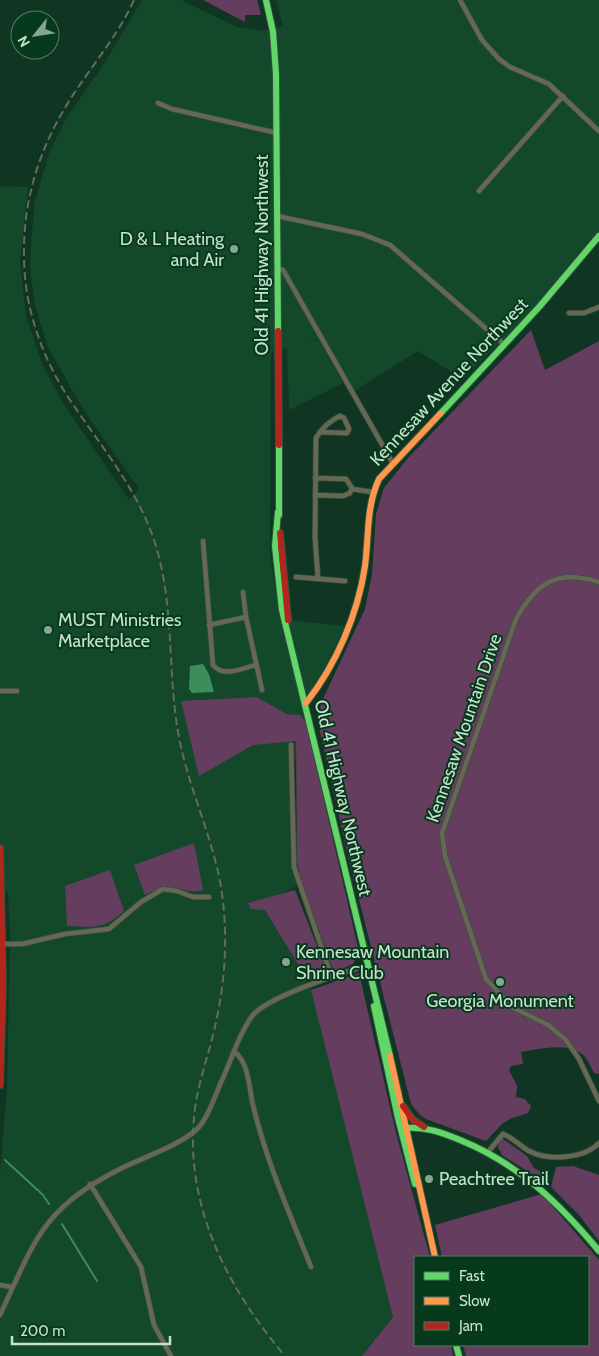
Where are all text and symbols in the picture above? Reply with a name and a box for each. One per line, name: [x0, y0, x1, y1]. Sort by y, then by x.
north arrow: [10, 10, 60, 60]
text: N: [13, 33, 34, 50]
street label: Old 41 Highway Northwest: [251, 155, 273, 356]
place label: D & L Heating and Air: [120, 228, 225, 271]
marker: D & L Heating and Air: [228, 243, 240, 255]
street label: Kennesaw Avenue Northwest: [365, 293, 533, 471]
place label: MUST Ministries Marketplace: [58, 609, 181, 652]
marker: MUST Ministries Marketplace: [42, 624, 54, 636]
street label: Kennesaw Mountain Drive: [421, 631, 507, 825]
street label: Old 41 Highway Northwest: [310, 698, 376, 898]
place label: Kennesaw Mountain Shrine Club: [296, 941, 449, 984]
marker: Kennesaw Mountain Shrine Club: [280, 956, 292, 968]
marker: Georgia Monument: [494, 976, 506, 988]
place label: Georgia Monument: [426, 990, 574, 1012]
place label: Peachtree Trail: [439, 1168, 550, 1190]
marker: Peachtree Trail: [423, 1173, 435, 1185]
legend: [414, 1256, 589, 1346]
text: Fast: [459, 1267, 484, 1285]
text: Slow: [459, 1292, 490, 1310]
scale bar: [12, 1314, 170, 1346]
text: Jam: [458, 1317, 483, 1335]
text: 200 m: [20, 1322, 65, 1340]

